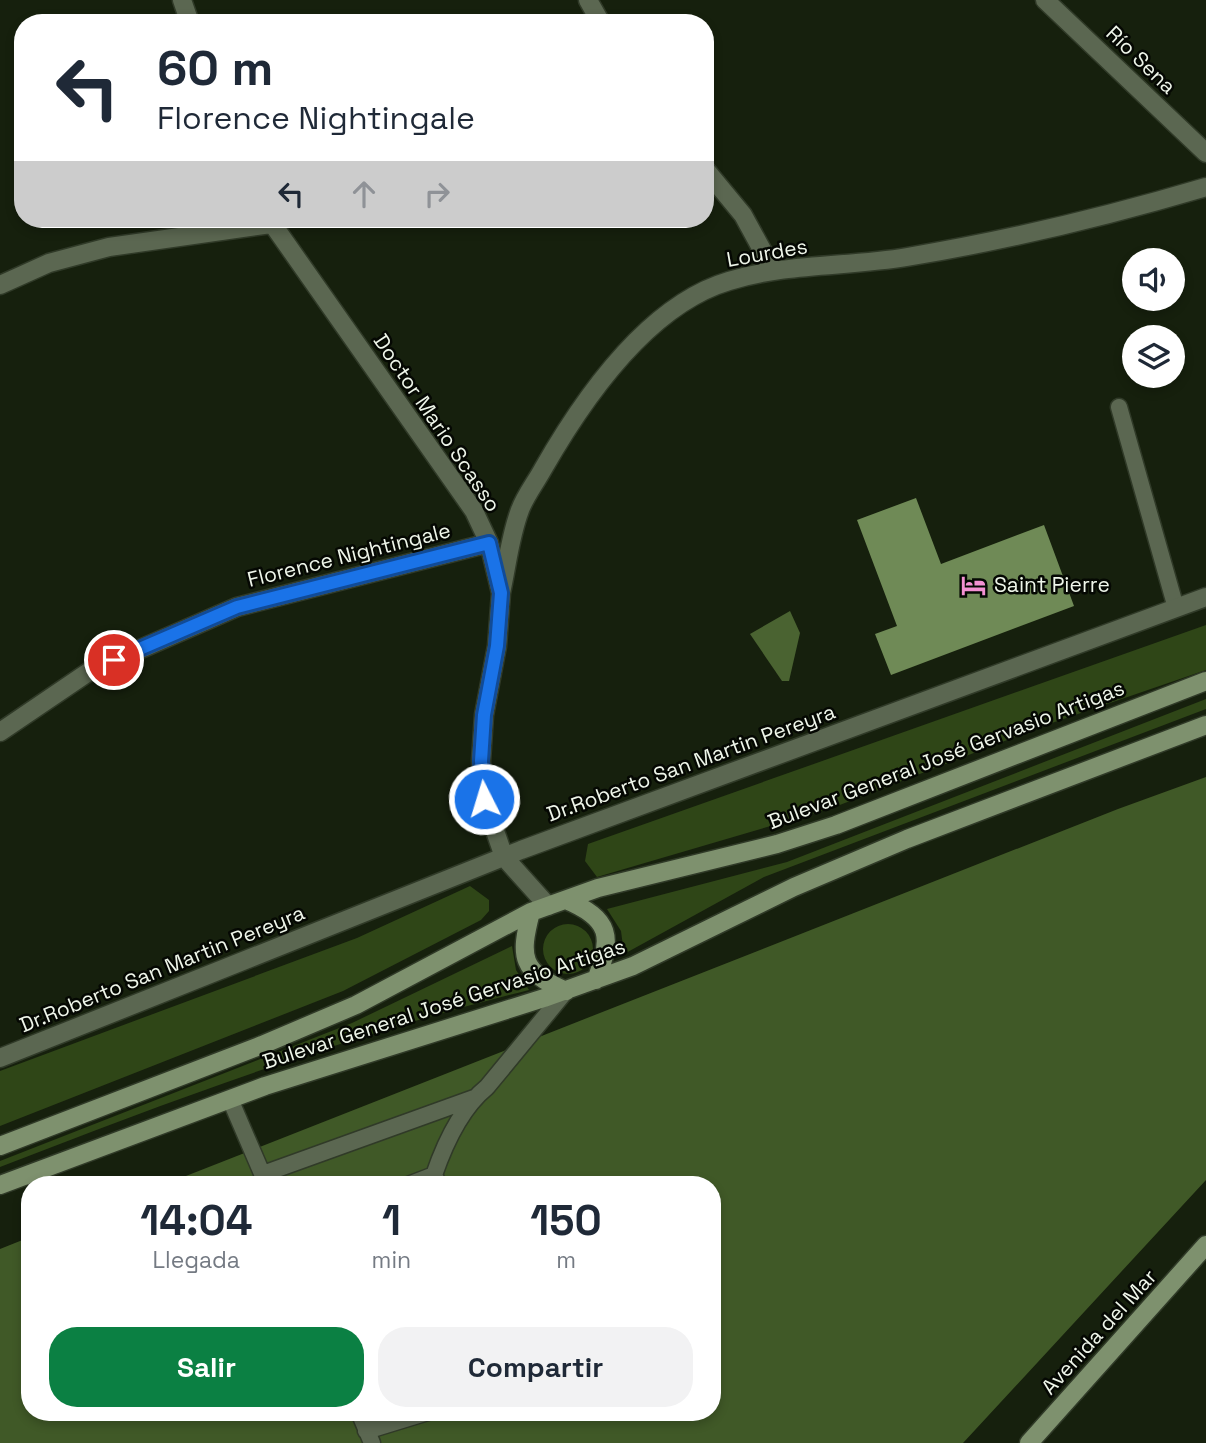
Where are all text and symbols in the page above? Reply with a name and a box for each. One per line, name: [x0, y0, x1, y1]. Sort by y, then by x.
street label: Río Sena: [1101, 20, 1182, 100]
text: 60 m: [157, 37, 273, 99]
icon: left: [42, 42, 133, 133]
text: Florence Nightingale: [157, 98, 475, 138]
icon: left: [272, 175, 310, 213]
icon: ahead: [345, 175, 383, 213]
icon: right: [418, 175, 456, 213]
street label: Lourdes: [724, 232, 810, 273]
map controls: [1122, 248, 1185, 388]
button: sound: [1122, 248, 1185, 311]
button: layers: [1122, 325, 1185, 388]
street label: Doctor Mario Scasso: [368, 329, 507, 517]
street label: Florence Nightingale: [244, 516, 453, 593]
hotel icon: Saint Pierre: [960, 571, 988, 599]
place label: Saint Pierre: [994, 571, 1110, 598]
pin: [84, 630, 144, 690]
icon: arrive: [95, 641, 133, 679]
street label: Bulevar General José Gervasio Artigas: [764, 674, 1128, 835]
street label: Dr.Roberto San Martin Pereyra: [543, 698, 839, 827]
position arrow: [447, 762, 521, 836]
street label: Dr.Roberto San Martin Pereyra: [15, 899, 308, 1038]
street label: Bulevar General José Gervasio Artigas: [259, 932, 629, 1075]
text: 14:04: [140, 1194, 252, 1247]
text: 1: [382, 1194, 401, 1247]
text: 150: [530, 1194, 602, 1247]
text: Llegada: [153, 1245, 240, 1275]
text: min: [372, 1245, 411, 1275]
text: m: [556, 1245, 576, 1275]
street label: Avenida del Mar: [1035, 1263, 1162, 1400]
button: Salir: [49, 1327, 364, 1407]
button: Compartir: [378, 1327, 693, 1407]

